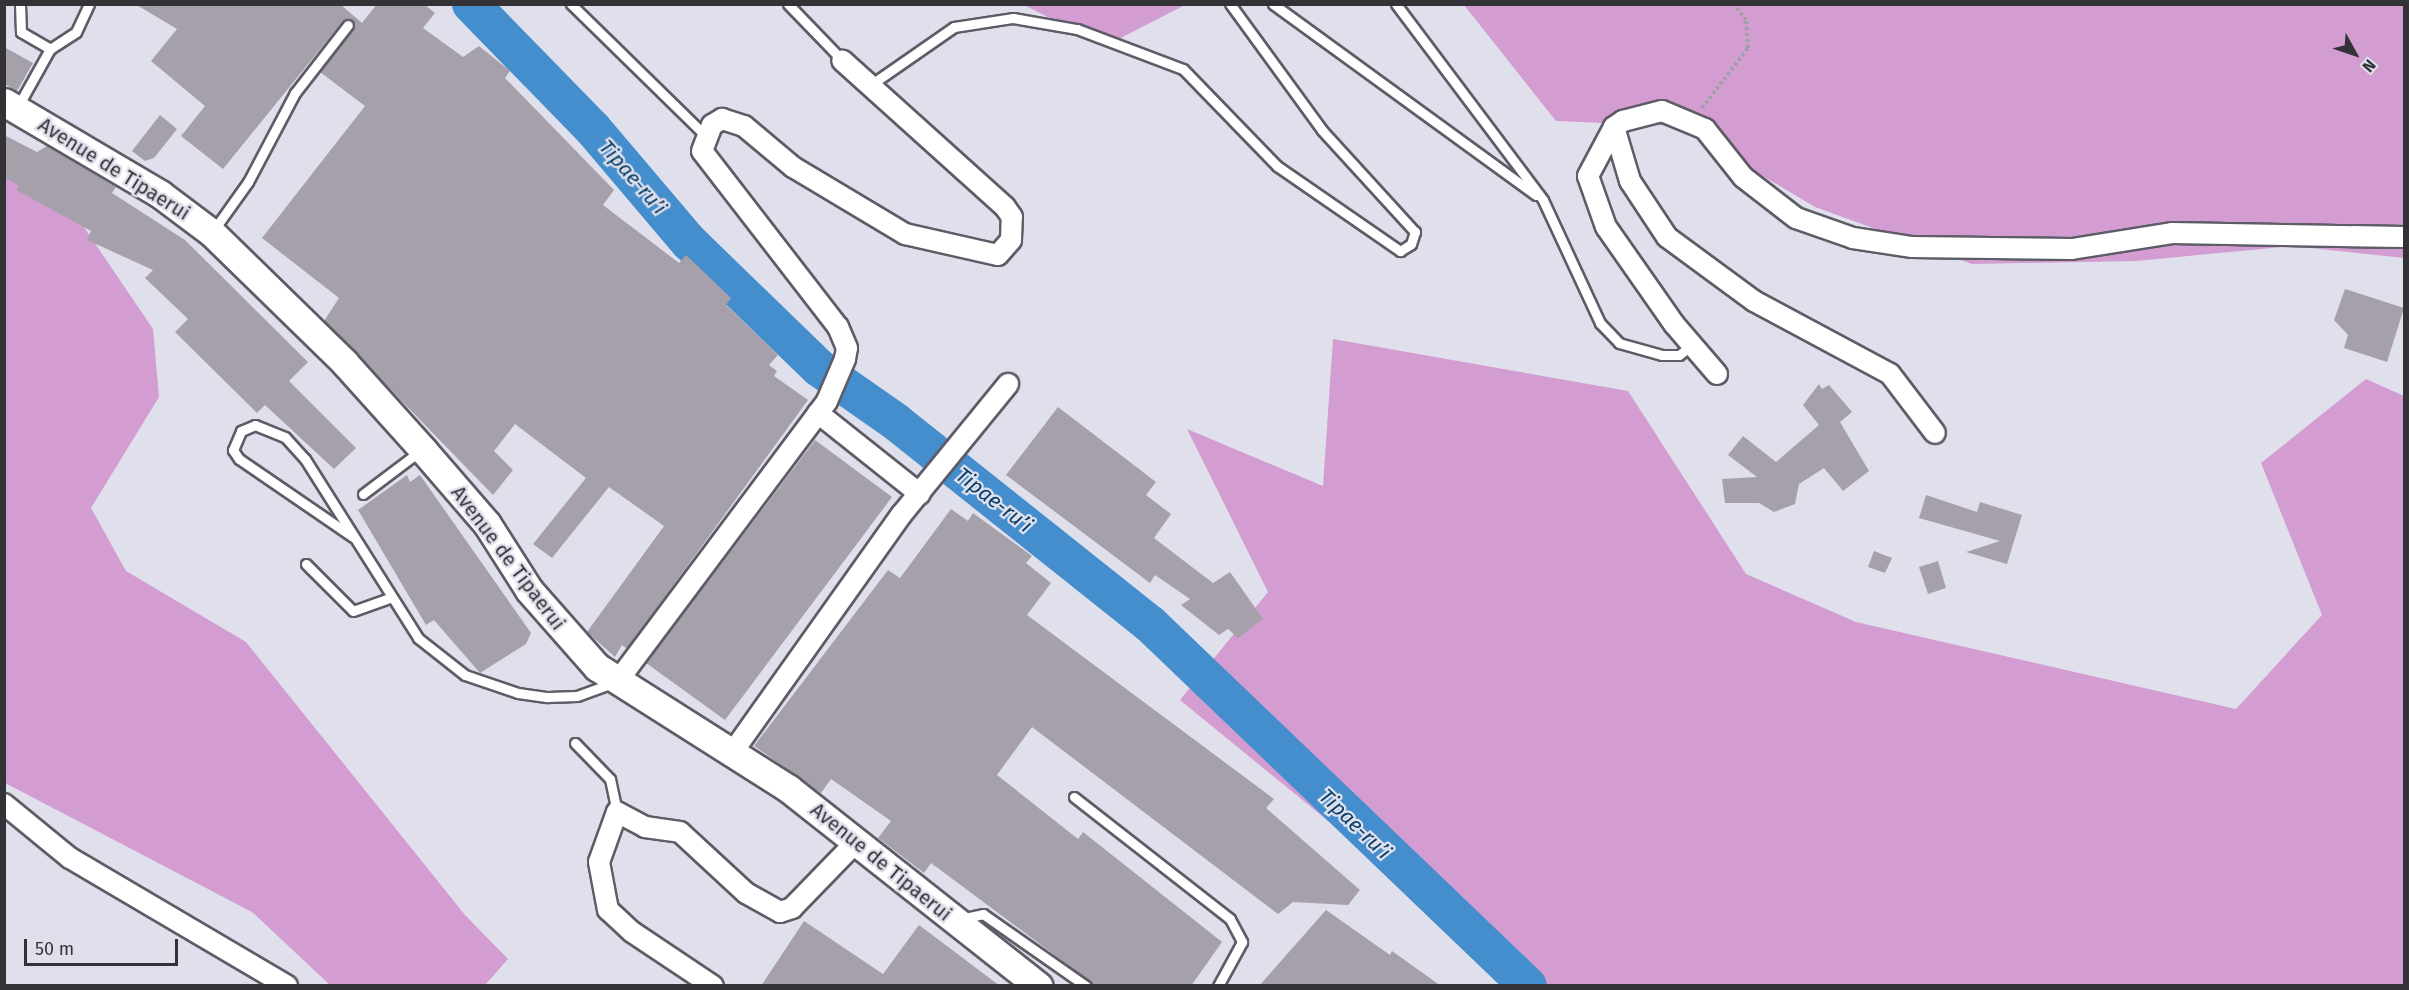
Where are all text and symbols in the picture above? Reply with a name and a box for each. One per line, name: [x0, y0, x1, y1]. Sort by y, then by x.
north arrow: [2325, 24, 2385, 84]
text: N: [2358, 56, 2380, 76]
street label: Avenue de Tipaerui: [34, 113, 194, 225]
water label: Tipae-ru’i: [594, 135, 672, 219]
water label: Tipae-ru’i: [951, 462, 1037, 538]
street label: Avenue de Tipaerui: [446, 481, 570, 635]
water label: Tipae-ru’i: [1314, 784, 1396, 864]
street label: Avenue de Tipaerui: [806, 798, 956, 926]
scale bar: [27, 927, 182, 965]
text: 50 m: [35, 938, 74, 960]

